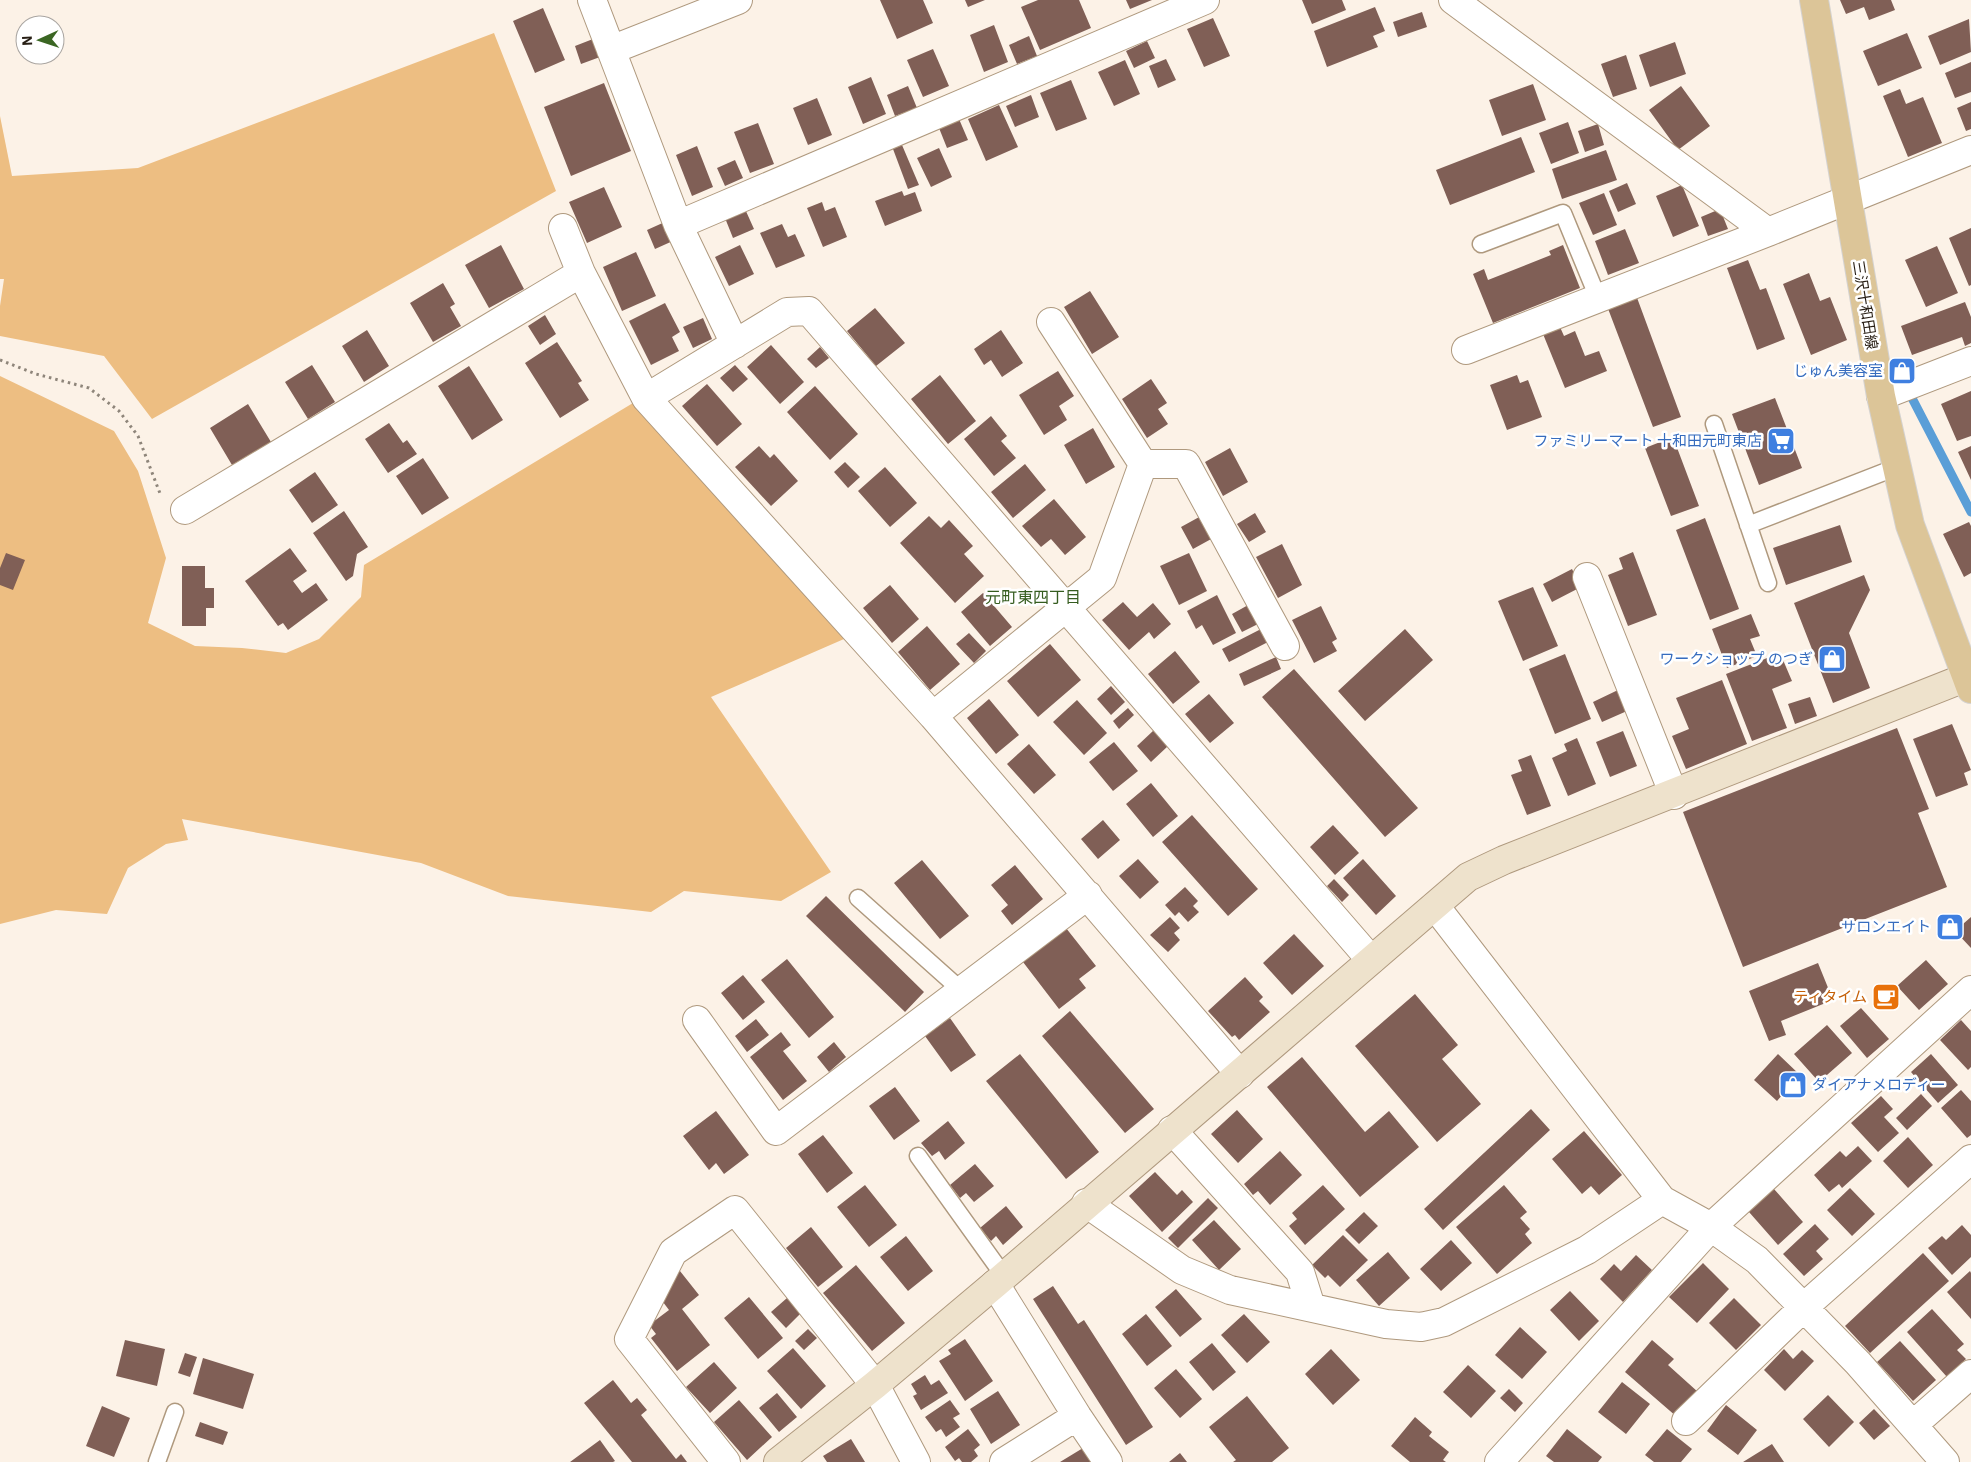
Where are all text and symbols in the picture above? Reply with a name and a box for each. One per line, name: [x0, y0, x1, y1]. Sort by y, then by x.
north arrow: [15, 15, 65, 65]
text: N: [18, 35, 36, 46]
street label: 三沢十和田線: [1849, 259, 1882, 351]
shop icon: じゅん美容室: [1887, 356, 1917, 386]
place label: じゅん美容室: [1793, 361, 1883, 380]
supermarket icon: ファミリーマート 十和田元町東店: [1766, 426, 1796, 456]
place label: ファミリーマート 十和田元町東店: [1533, 431, 1762, 450]
district label: 元町東四丁目: [985, 587, 1081, 607]
shop icon: ワークショップ のつぎ: [1817, 644, 1847, 674]
place label: ワークショップ のつぎ: [1659, 649, 1813, 668]
shop icon: サロンエイト: [1935, 912, 1965, 942]
place label: サロンエイト: [1841, 917, 1931, 936]
cafe icon: ティタイム: [1871, 982, 1901, 1012]
place label: ティタイム: [1793, 987, 1867, 1006]
shop icon: ダイアナメロディー: [1778, 1070, 1808, 1100]
place label: ダイアナメロディー: [1812, 1075, 1946, 1094]

